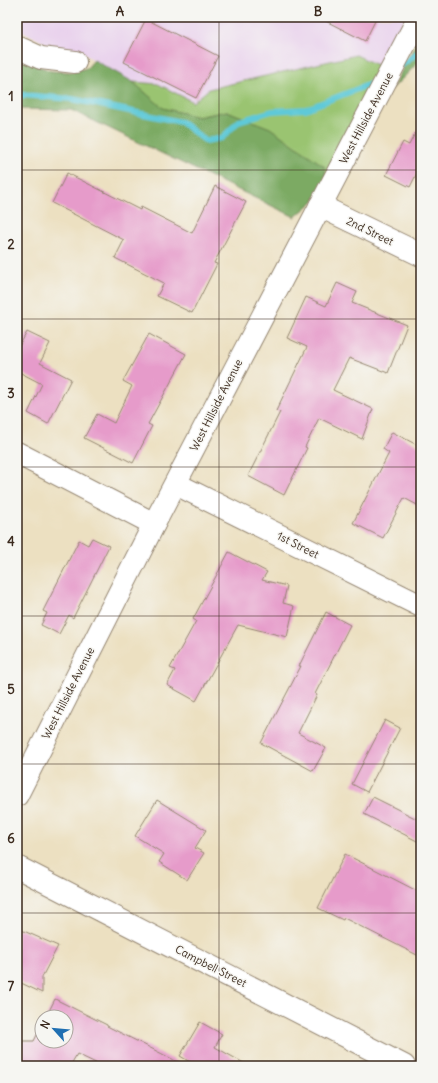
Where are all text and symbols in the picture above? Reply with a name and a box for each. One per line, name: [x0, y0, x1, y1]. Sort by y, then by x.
text: A: [116, 3, 125, 20]
text: B: [314, 3, 323, 20]
street label: West Hillside Avenue: [336, 70, 396, 166]
text: 1: [8, 88, 14, 105]
street label: 2nd Street: [344, 214, 396, 249]
text: 2: [7, 236, 15, 253]
street label: West Hillside Avenue: [187, 357, 245, 453]
text: 3: [7, 385, 15, 402]
street label: 1st Street: [275, 529, 322, 562]
text: 4: [7, 533, 15, 550]
street label: West Hillside Avenue: [39, 645, 97, 741]
text: 5: [7, 681, 15, 698]
text: 6: [7, 830, 15, 847]
street label: Campbell Street: [173, 942, 249, 990]
text: 7: [8, 978, 15, 995]
north arrow: [34, 1009, 74, 1049]
text: N: [37, 1018, 53, 1031]

